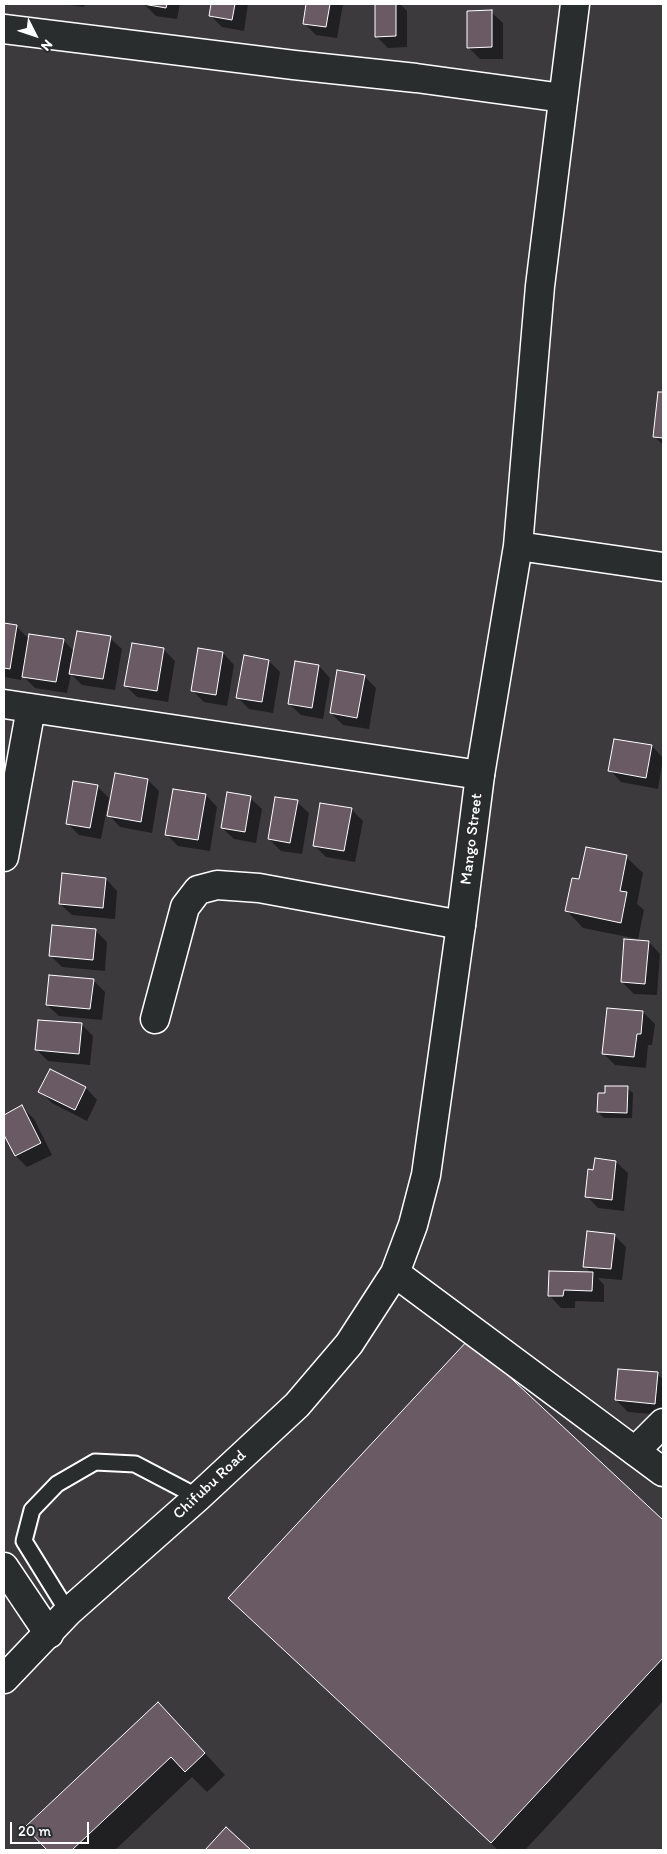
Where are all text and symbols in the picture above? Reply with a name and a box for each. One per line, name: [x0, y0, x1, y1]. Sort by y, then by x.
north arrow: [10, 10, 60, 60]
text: N: [37, 36, 56, 54]
street label: Mango Street: [457, 792, 487, 886]
street label: Chifubu Road: [169, 1446, 251, 1524]
scale bar: [12, 1812, 91, 1844]
text: 20 m: [18, 1822, 51, 1840]

